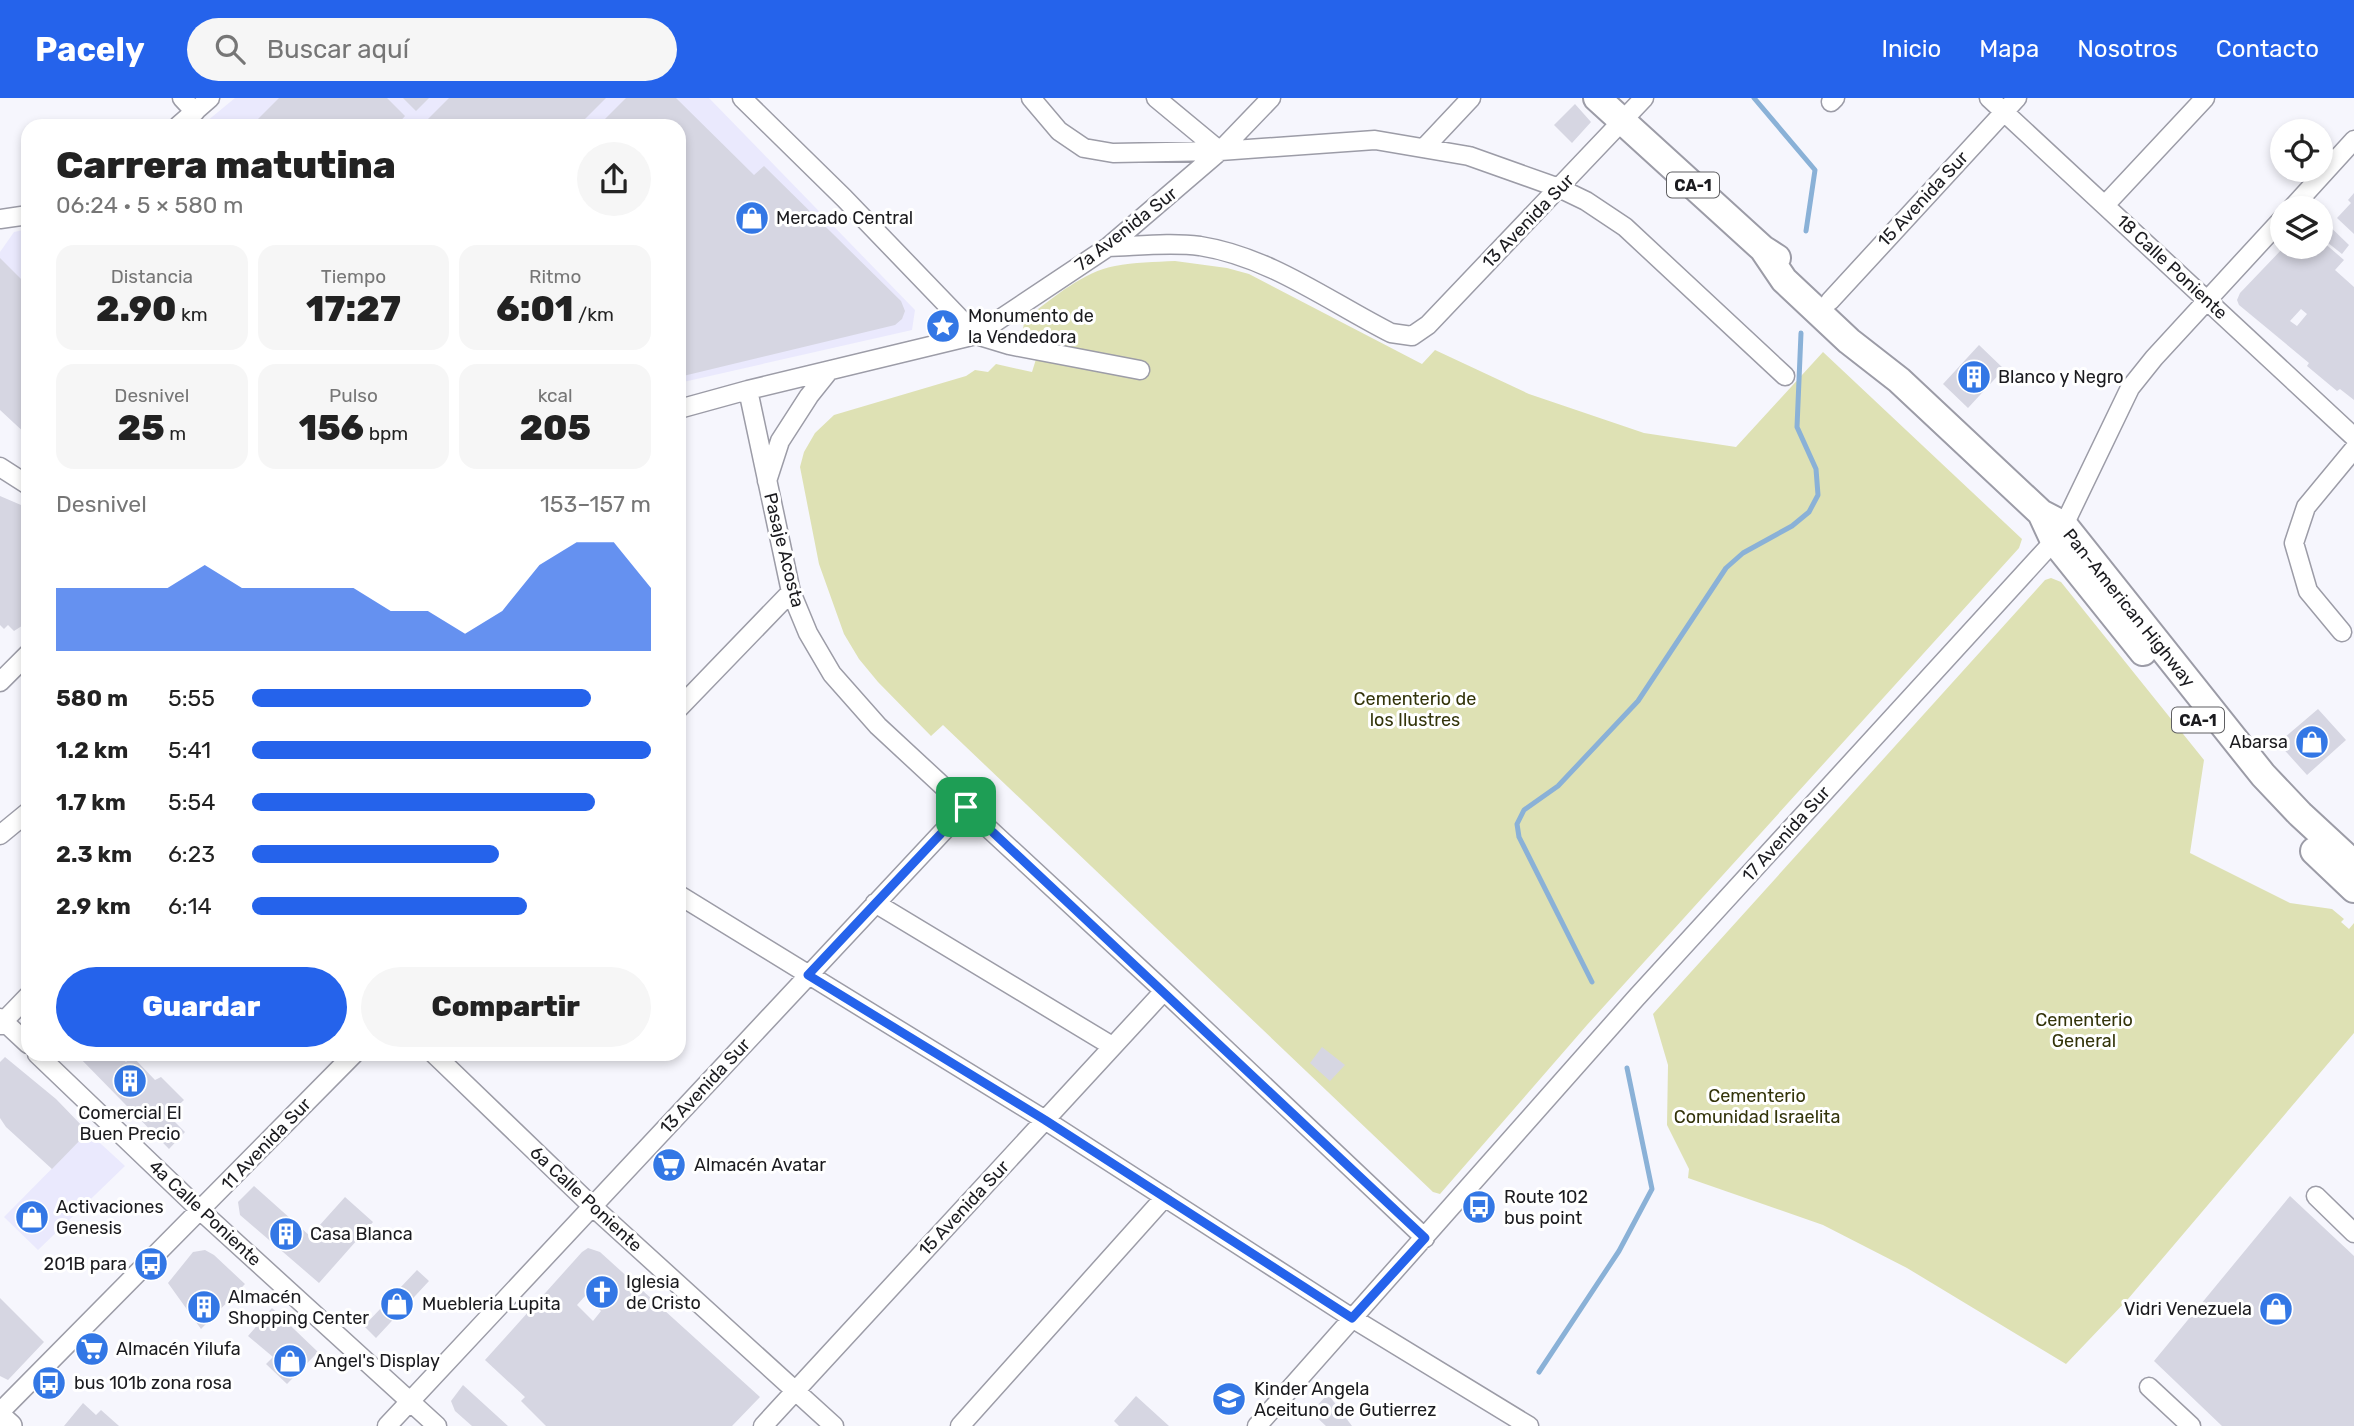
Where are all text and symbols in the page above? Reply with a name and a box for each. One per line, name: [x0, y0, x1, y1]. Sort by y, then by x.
search box: [187, 18, 677, 81]
text: Pacely: [35, 30, 145, 69]
icon: search: [211, 30, 249, 68]
text: Buscar aquí: [267, 34, 409, 65]
text: Inicio: [1882, 35, 1941, 63]
text: Mapa: [1979, 35, 2039, 63]
text: Nosotros: [2077, 35, 2178, 63]
text: Contacto: [2216, 35, 2319, 63]
map controls: [2270, 119, 2333, 259]
button: locate: [2270, 119, 2333, 182]
text: Carrera matutina: [56, 142, 396, 188]
button: share: [577, 142, 651, 216]
street label: 15 Avenida Sur: [1873, 147, 1973, 251]
street label: 13 Avenida Sur: [1477, 169, 1579, 273]
road number: CA-1: [1667, 172, 1719, 198]
street label: 7a Avenida Sur: [1071, 182, 1182, 276]
text: 06:24 · 5 × 580 m: [56, 191, 244, 219]
button: layers: [2270, 196, 2333, 259]
shop icon: Mercado Central: [733, 199, 771, 237]
place label: Mercado Central: [776, 207, 913, 229]
street label: 18 Calle Poniente: [2112, 210, 2232, 324]
text: Distancia: [111, 265, 193, 288]
text: Tiempo: [321, 265, 386, 288]
text: Ritmo: [529, 265, 581, 288]
text: 2.90: [96, 288, 176, 330]
text: 17:27: [306, 288, 401, 330]
text: 6:01: [496, 288, 573, 330]
text: km: [176, 303, 208, 326]
text: /km: [573, 303, 614, 326]
place label: Monumento de la Vendedora: [968, 305, 1094, 348]
place icon: Monumento de la Vendedora: [924, 307, 962, 345]
building icon: Blanco y Negro: [1955, 358, 1993, 396]
place label: Blanco y Negro: [1998, 366, 2124, 388]
text: Desnivel: [114, 384, 189, 407]
text: Pulso: [329, 384, 378, 407]
text: kcal: [538, 384, 573, 407]
text: 25: [118, 407, 165, 449]
text: 156: [299, 407, 364, 449]
text: 205: [519, 407, 591, 449]
text: m: [165, 422, 186, 445]
text: bpm: [364, 422, 408, 445]
text: Desnivel: [56, 490, 147, 518]
text: 153–157 m: [540, 490, 651, 518]
street label: Pasaje Acosta: [759, 490, 809, 610]
street label: Pan-American Highway: [2058, 524, 2200, 692]
text: 580 m: [56, 684, 128, 712]
text: 5:55: [168, 684, 215, 712]
park label: Cementerio de los Ilustres: [1354, 688, 1476, 731]
road number: CA-1: [2172, 708, 2224, 733]
shop icon: Abarsa: [2293, 723, 2331, 761]
place label: Abarsa: [2229, 731, 2288, 753]
text: 1.2 km: [56, 736, 128, 764]
text: 5:41: [168, 736, 211, 764]
pin: [936, 777, 996, 837]
street label: 17 Avenida Sur: [1737, 781, 1835, 886]
text: 1.7 km: [56, 788, 126, 816]
text: 5:54: [168, 788, 216, 816]
icon: arrive: [947, 788, 985, 826]
text: 2.3 km: [56, 840, 132, 868]
text: 6:23: [168, 840, 215, 868]
text: 2.9 km: [56, 892, 131, 920]
text: 6:14: [168, 892, 212, 920]
button: Guardar: [56, 967, 347, 1047]
button: Compartir: [361, 967, 651, 1047]
park label: Cementerio General: [2035, 1009, 2133, 1052]
street label: 13 Avenida Sur: [655, 1033, 755, 1138]
building icon: Comercial El Buen Precio: [111, 1062, 149, 1100]
park label: Cementerio Comunidad Israelita: [1674, 1085, 1840, 1128]
street label: 11 Avenida Sur: [216, 1093, 316, 1195]
place label: Comercial El Buen Precio: [78, 1102, 182, 1145]
street label: 6a Calle Poniente: [525, 1141, 647, 1257]
supermarket icon: Almacén Avatar: [650, 1146, 688, 1184]
place label: Almacén Avatar: [694, 1154, 826, 1176]
street label: 4a Calle Poniente: [144, 1155, 266, 1271]
street label: 15 Avenida Sur: [914, 1156, 1014, 1260]
place label: Route 102 bus point: [1504, 1186, 1588, 1229]
bus stop icon: Route 102 bus point: [1460, 1188, 1498, 1226]
place label: Activaciones Genesis: [56, 1196, 164, 1239]
shop icon: Activaciones Genesis: [13, 1198, 51, 1236]
building icon: Casa Blanca: [267, 1215, 305, 1253]
place label: Casa Blanca: [310, 1223, 413, 1245]
bus stop icon: 201B para: [132, 1245, 170, 1283]
place label: 201B para: [44, 1253, 127, 1275]
place label: Iglesia de Cristo: [626, 1271, 701, 1314]
church icon: Iglesia de Cristo: [583, 1273, 621, 1311]
shop icon: Muebleria Lupita: [378, 1285, 416, 1323]
place label: Almacén Shopping Center: [228, 1286, 369, 1329]
building icon: Almacén Shopping Center: [185, 1288, 223, 1326]
shop icon: Vidri Venezuela: [2257, 1290, 2295, 1328]
place label: Muebleria Lupita: [422, 1293, 561, 1315]
place label: Vidri Venezuela: [2124, 1298, 2252, 1320]
supermarket icon: Almacén Yilufa: [73, 1330, 111, 1368]
place label: Almacén Yilufa: [116, 1338, 241, 1360]
shop icon: Angel's Display: [271, 1342, 309, 1380]
place label: Angel's Display: [314, 1350, 440, 1372]
bus stop icon: bus 101b zona rosa: [30, 1364, 68, 1402]
place label: bus 101b zona rosa: [74, 1372, 232, 1394]
place label: Kinder Angela Aceituno de Gutierrez: [1254, 1378, 1436, 1421]
school or university icon: Kinder Angela Aceituno de Gutierrez: [1210, 1380, 1248, 1418]

